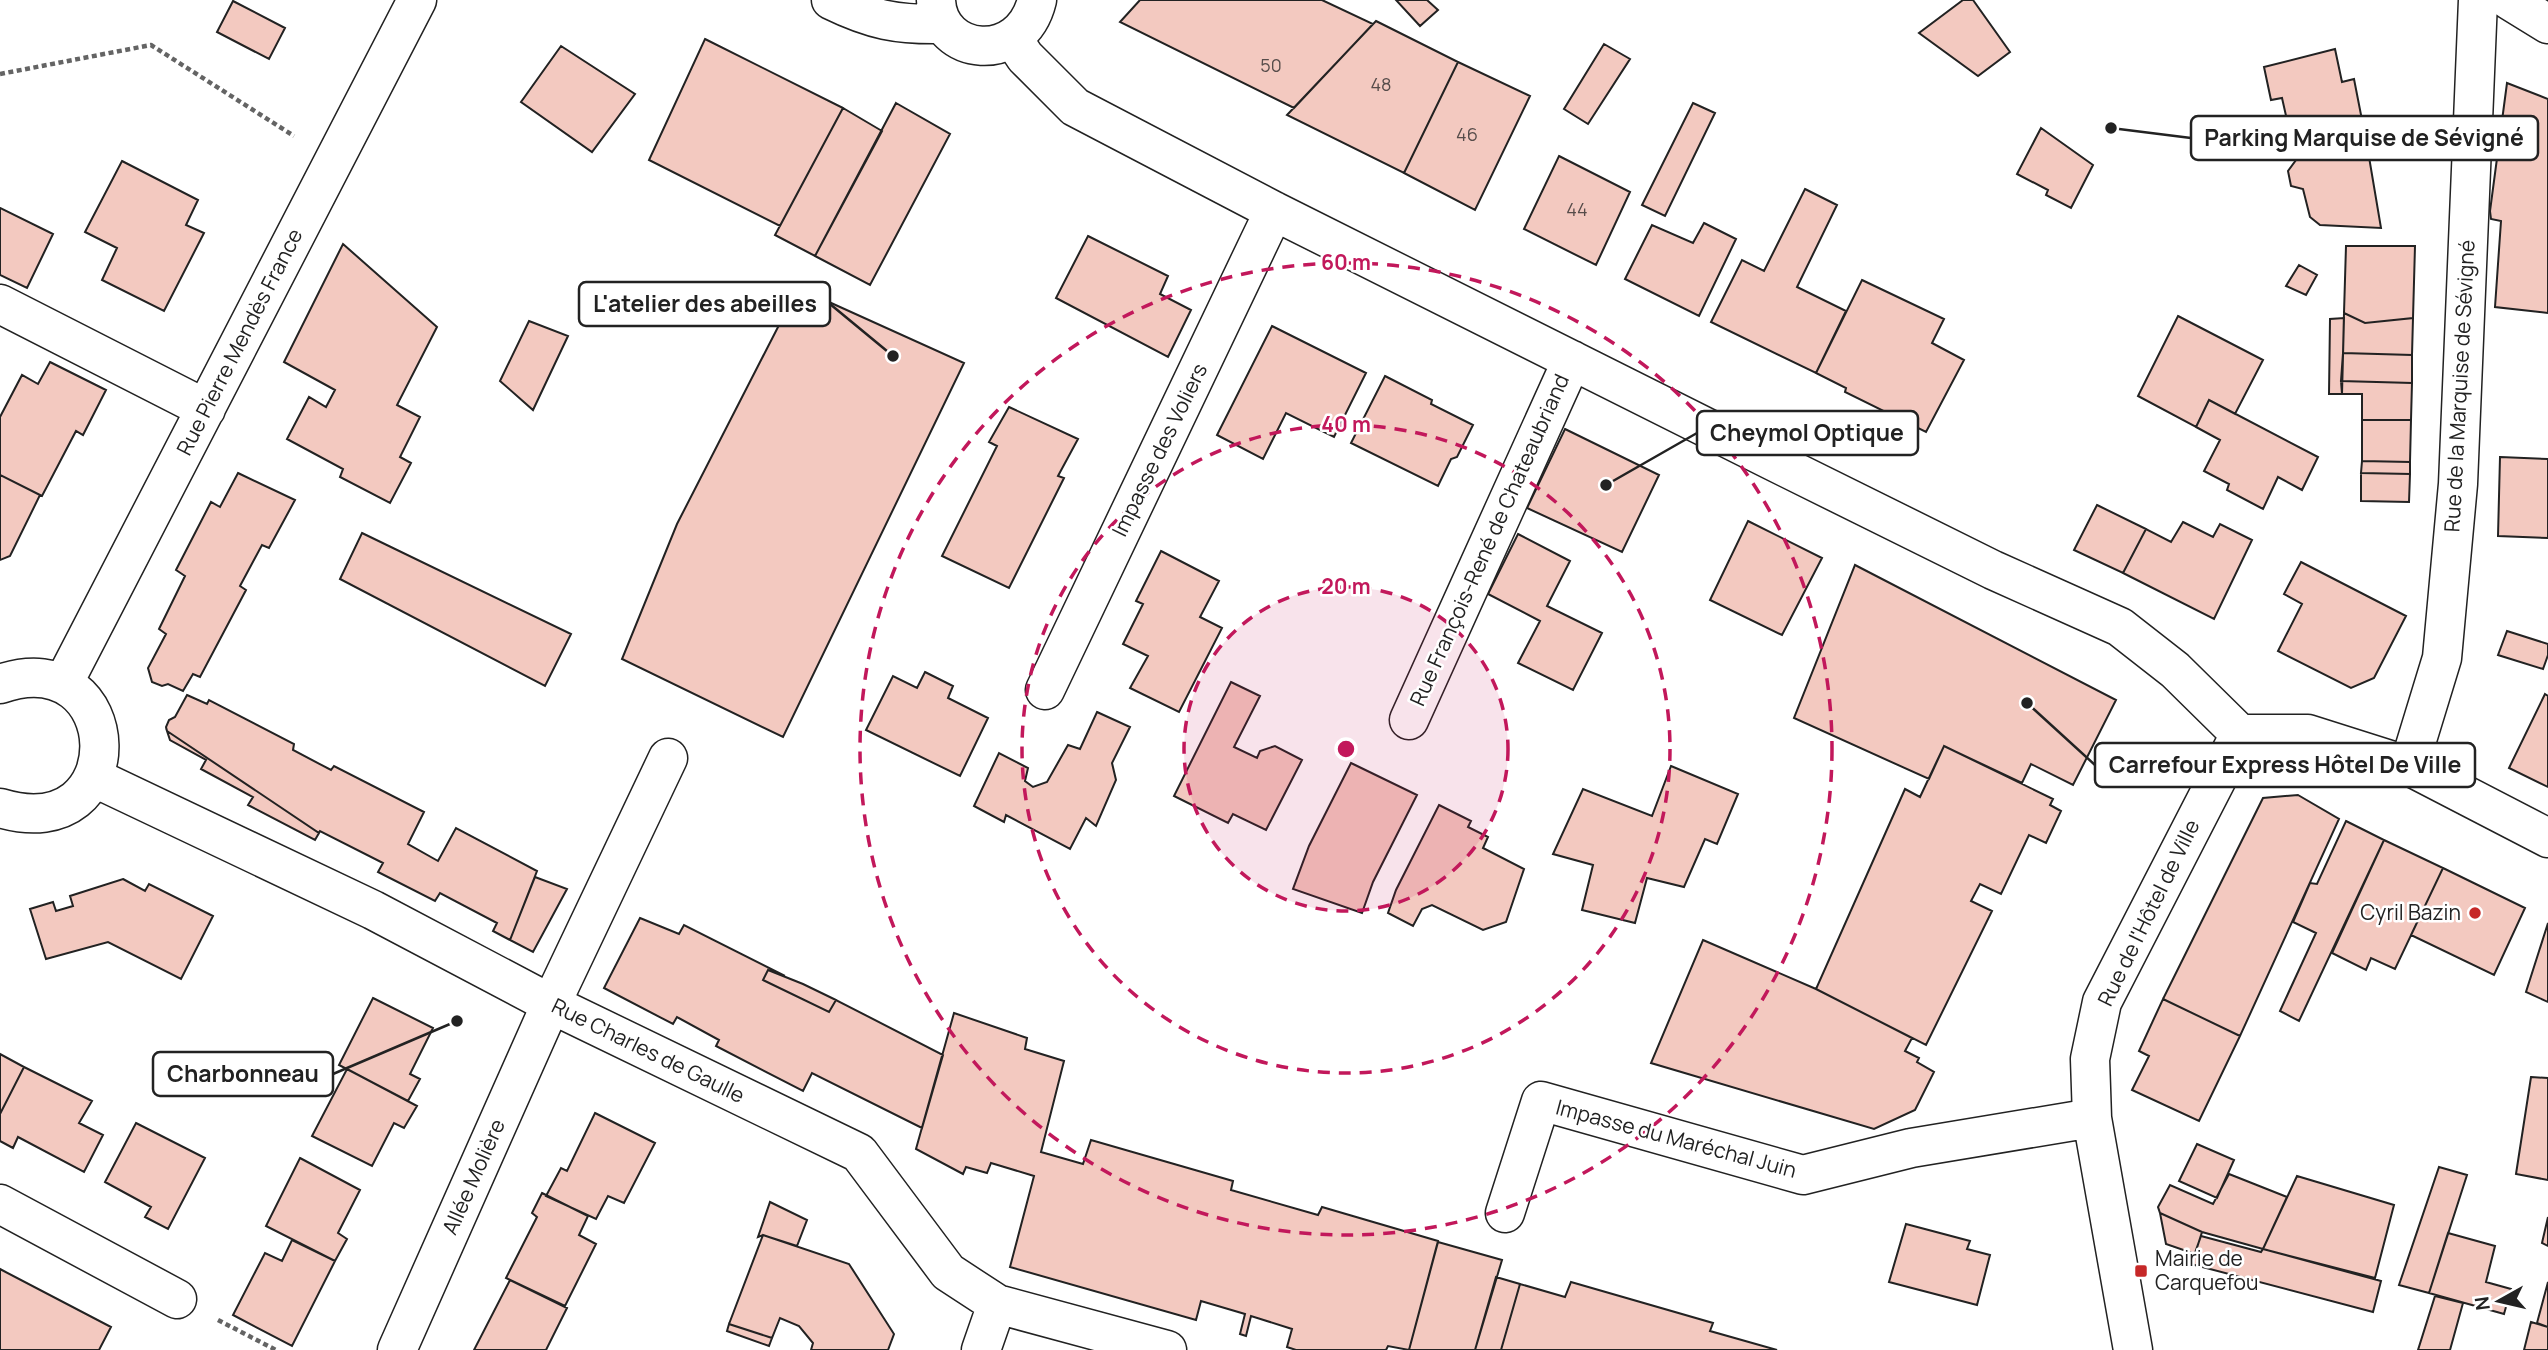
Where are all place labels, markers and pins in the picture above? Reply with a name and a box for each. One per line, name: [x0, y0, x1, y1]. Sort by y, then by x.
callout: Parking Marquise de Sévigné: [2191, 116, 2538, 160]
callout: L'atelier des abeilles: [579, 282, 830, 326]
callout: Cheymol Optique: [1697, 411, 1918, 455]
centre of rings: [1334, 737, 1358, 761]
callout: Carrefour Express Hôtel De Ville: [2095, 743, 2475, 787]
place label: Cyril Bazin: [2360, 898, 2461, 926]
marker: Cyril Bazin: [2467, 905, 2483, 921]
callout: Charbonneau: [153, 1052, 333, 1096]
place label: Mairie de Carquefou: [2155, 1244, 2258, 1296]
marker: Mairie de Carquefou: [2133, 1263, 2149, 1279]

